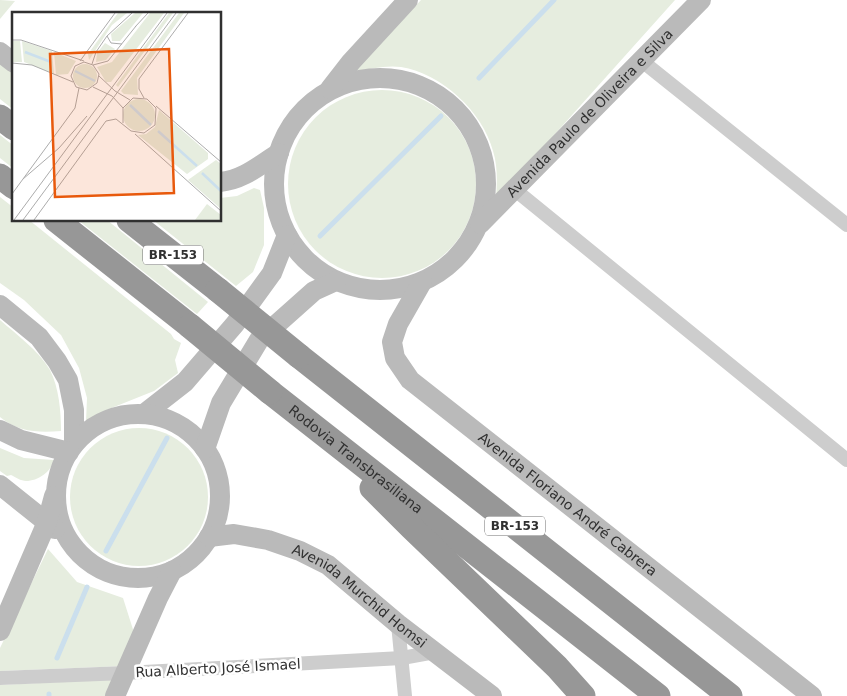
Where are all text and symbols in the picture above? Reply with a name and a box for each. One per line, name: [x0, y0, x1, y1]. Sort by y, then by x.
inset map: [12, 12, 221, 221]
street label: Avenida Paulo de Oliveira e Silva: [503, 26, 676, 200]
road number: BR-153: [143, 246, 203, 264]
street label: Rodovia Transbrasiliana: [286, 402, 426, 517]
street label: Avenida Floriano André Cabrera: [475, 429, 660, 579]
road number: BR-153: [485, 516, 545, 536]
street label: Avenida Murchid Homsi: [290, 541, 430, 651]
street label: Rua Alberto José Ismael: [135, 656, 301, 680]

